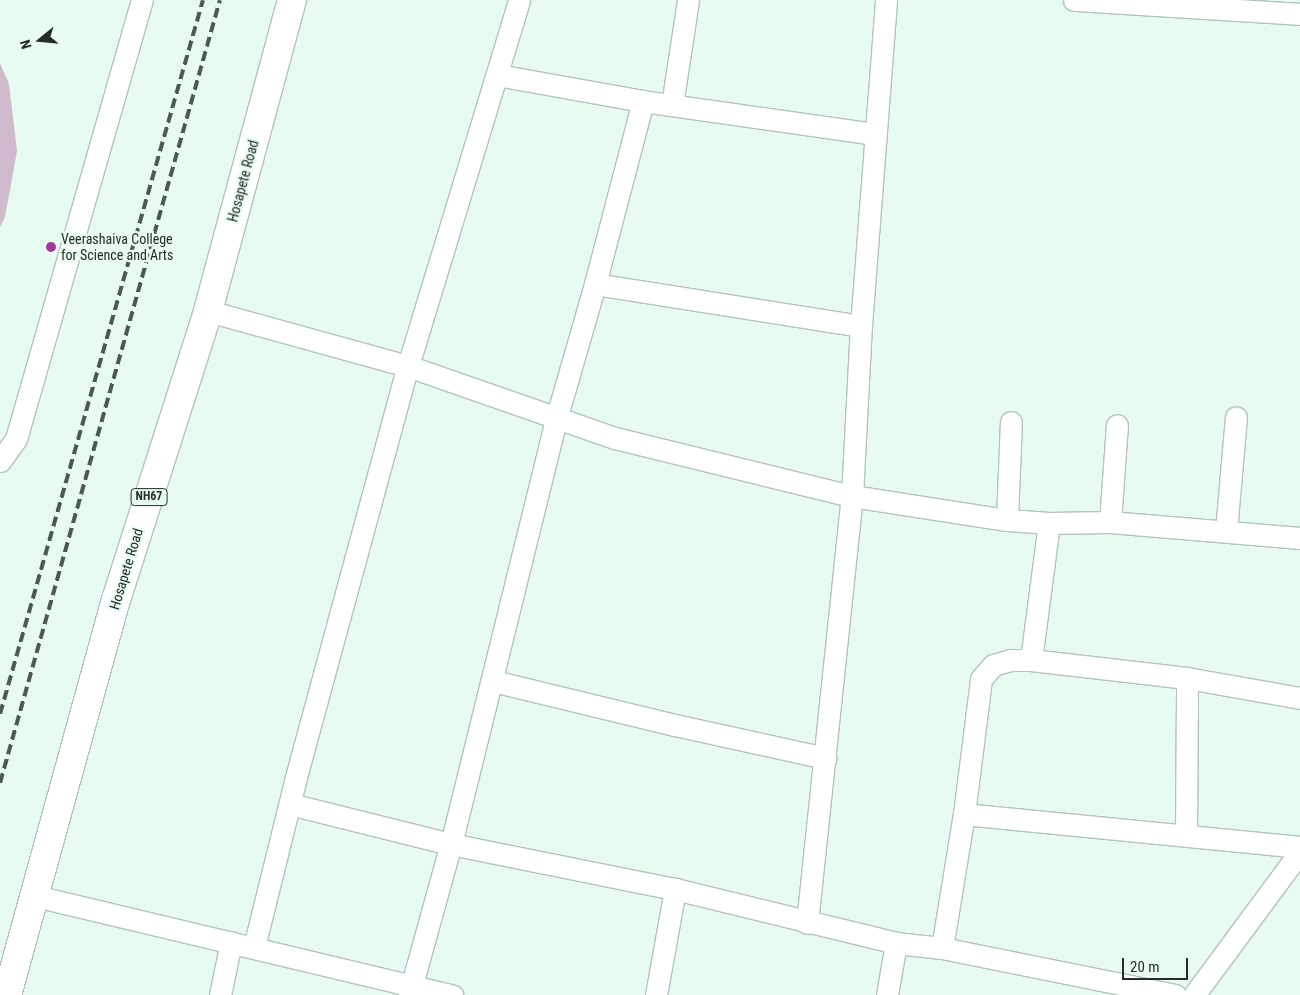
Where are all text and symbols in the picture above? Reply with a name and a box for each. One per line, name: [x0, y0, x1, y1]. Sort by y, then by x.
north arrow: [15, 15, 65, 65]
text: N: [17, 38, 35, 51]
street label: Hosapete Road: [224, 138, 262, 224]
place label: Veerashaiva College for Science and Arts: [61, 231, 173, 264]
marker: Veerashaiva College for Science and Arts: [45, 241, 57, 253]
road number: NH67: [130, 488, 168, 507]
street label: Hosapete Road: [106, 526, 146, 612]
scale bar: [1125, 948, 1191, 980]
text: 20 m: [1130, 958, 1160, 976]

